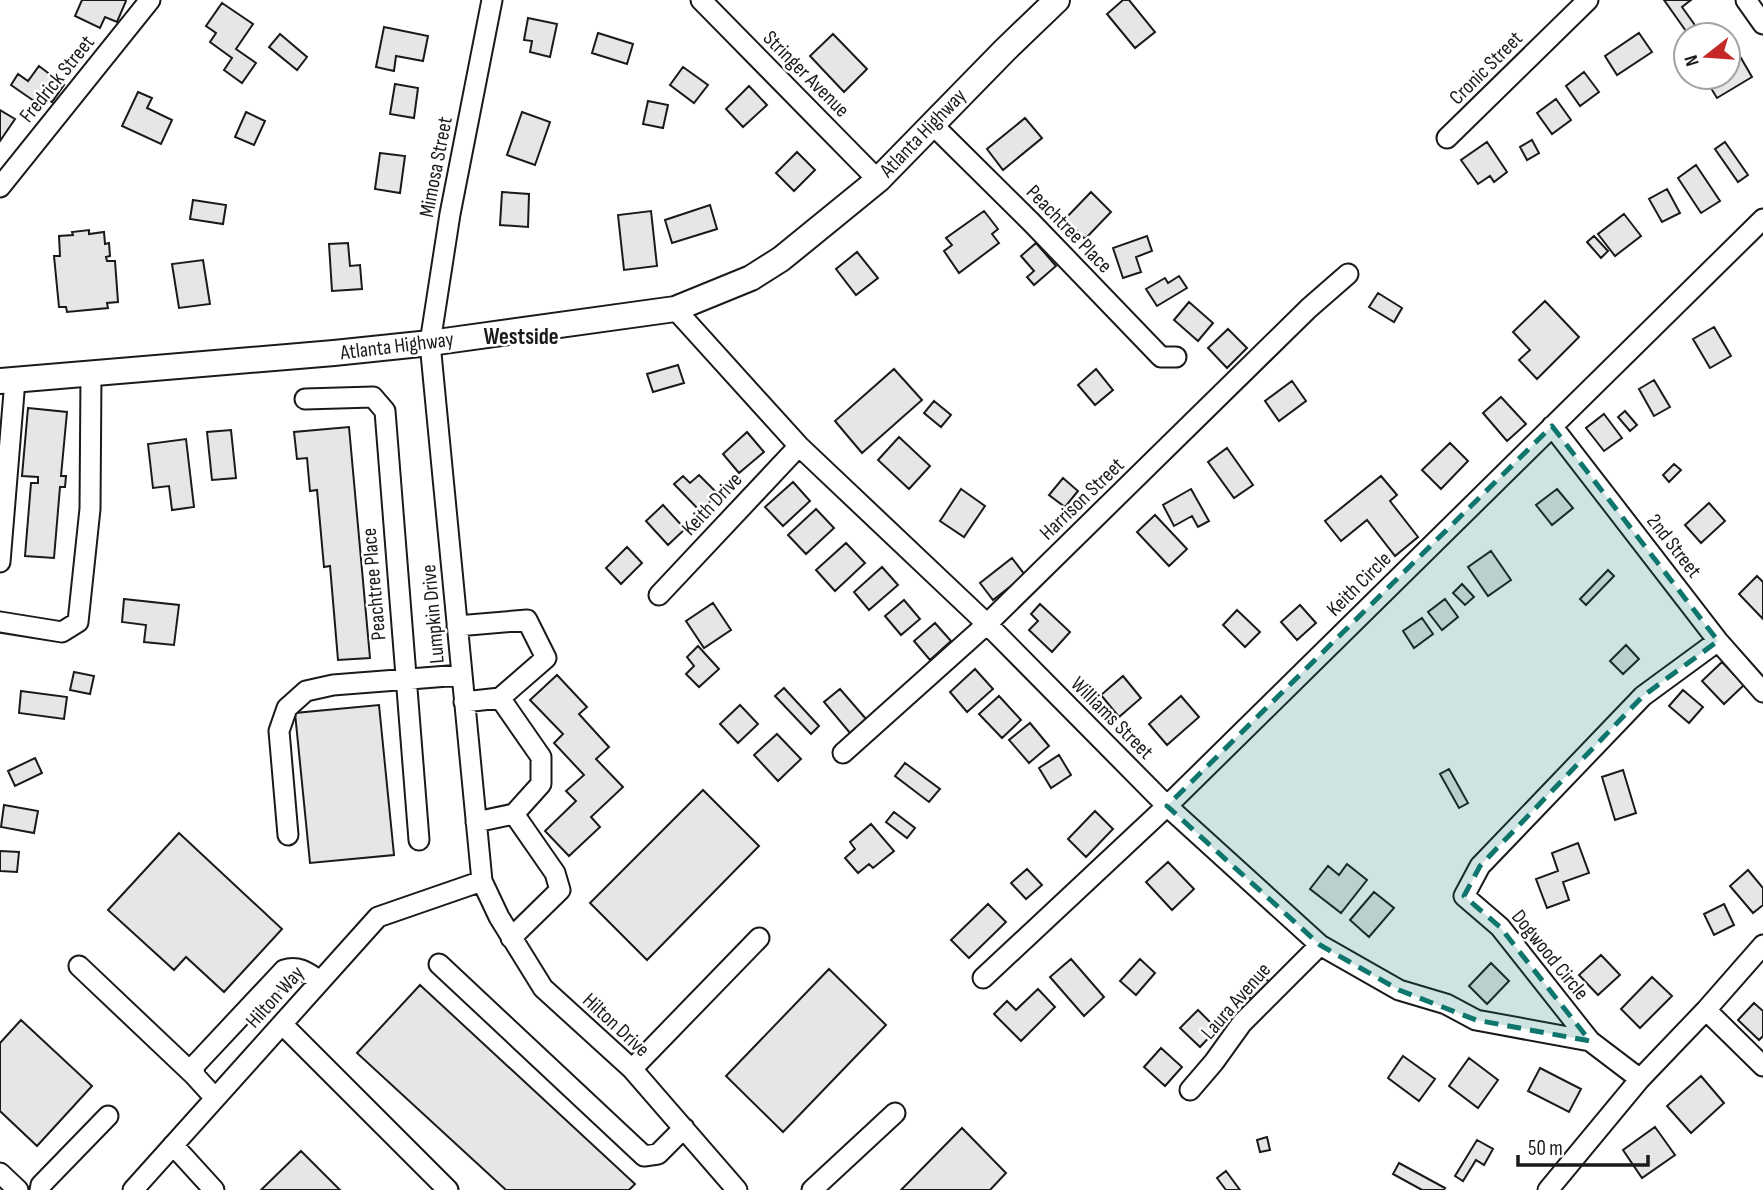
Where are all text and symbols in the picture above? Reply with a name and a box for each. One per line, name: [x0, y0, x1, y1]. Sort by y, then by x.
north arrow: [1672, 21, 1742, 91]
street label: Stringer Avenue: [758, 26, 854, 122]
street label: Cronic Street: [1444, 26, 1528, 110]
street label: Fredrick Street: [14, 30, 100, 128]
text: N: [1680, 52, 1705, 69]
street label: Atlanta Highway: [874, 83, 972, 183]
street label: Mimosa Street: [414, 115, 458, 219]
street label: Peachtree Place: [1021, 180, 1117, 278]
district label: Westside: [483, 323, 559, 351]
street label: Atlanta Highway: [338, 327, 455, 365]
street label: Harrison Street: [1035, 453, 1129, 545]
street label: Keith Drive: [677, 467, 747, 541]
street label: 2nd Street: [1641, 509, 1707, 583]
street label: Peachtree Place: [357, 527, 391, 641]
street label: Keith Circle: [1322, 547, 1396, 621]
street label: Lumpkin Drive: [416, 563, 450, 665]
street label: Williams Street: [1066, 672, 1158, 764]
street label: Dogwood Circle: [1506, 905, 1594, 1005]
street label: Laura Avenue: [1196, 958, 1276, 1044]
street label: Hilton Way: [241, 961, 309, 1033]
street label: Hilton Drive: [577, 988, 655, 1062]
scale bar: [1518, 1124, 1648, 1168]
text: 50 m: [1528, 1136, 1563, 1161]

